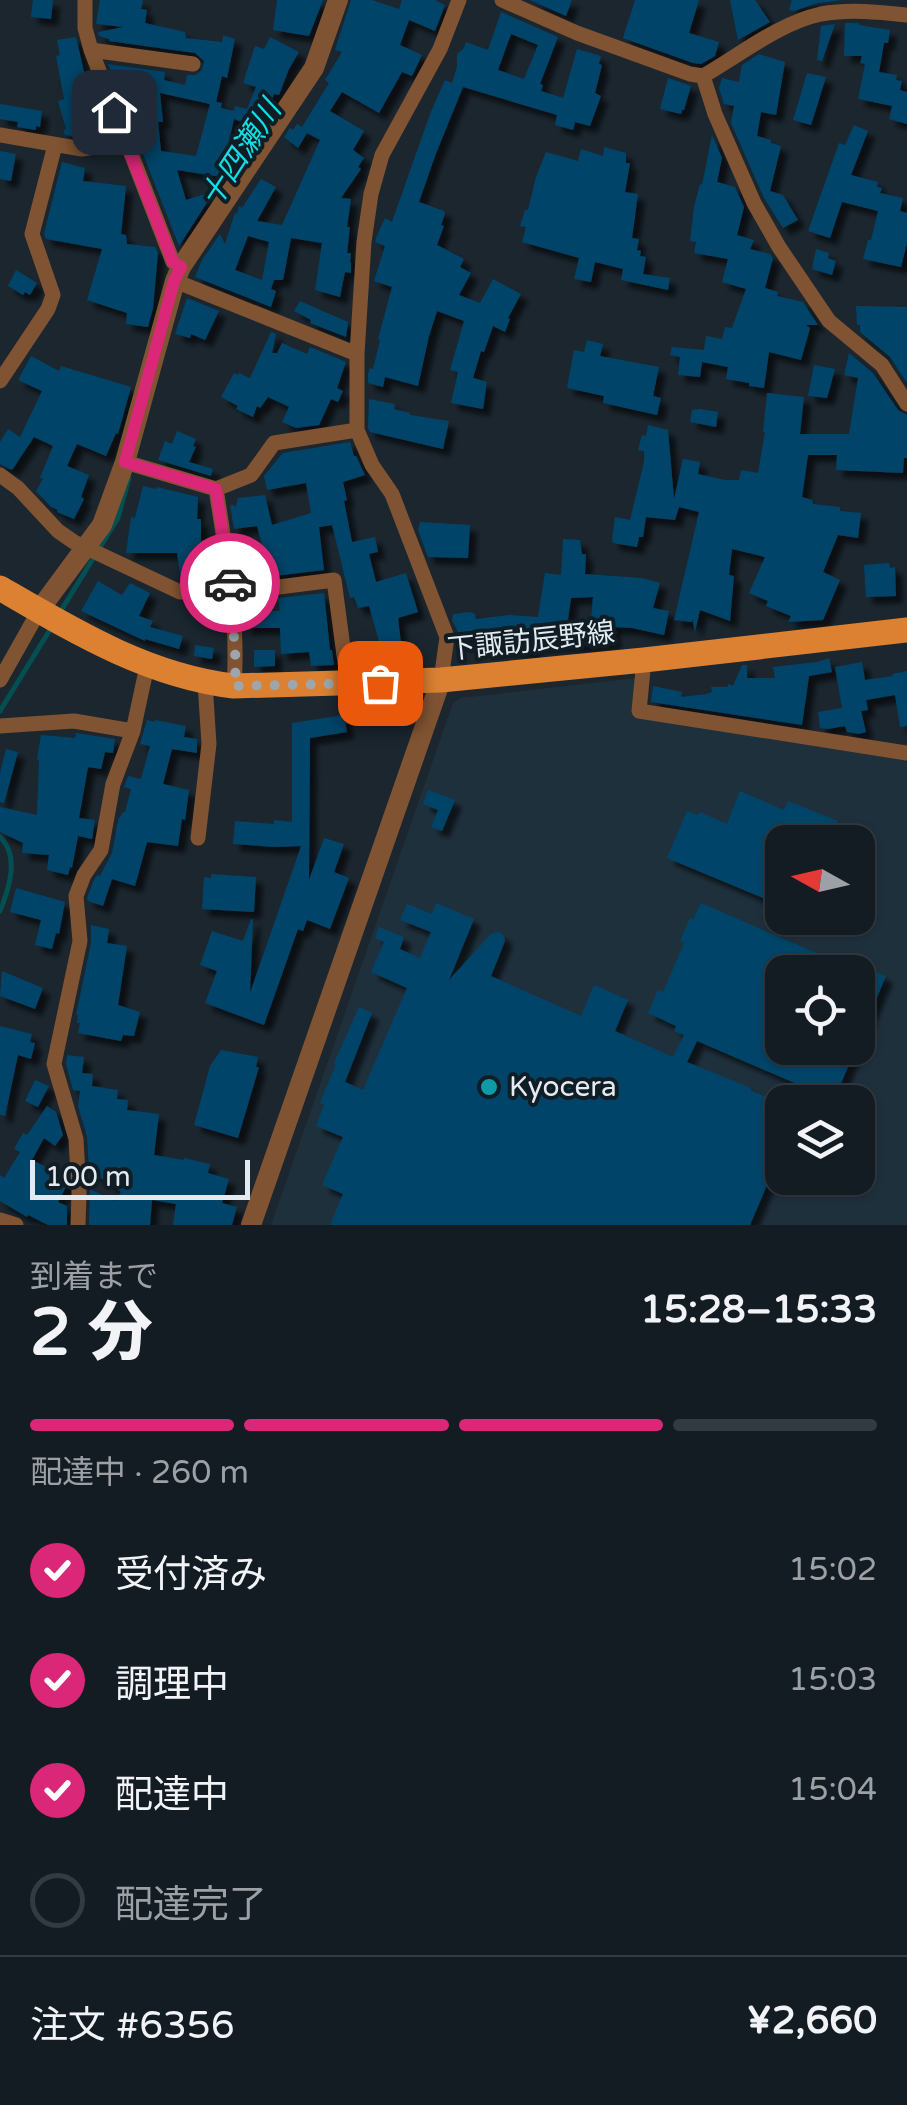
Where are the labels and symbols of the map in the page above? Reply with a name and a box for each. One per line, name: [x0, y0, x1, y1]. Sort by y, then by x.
pin: [72, 70, 157, 155]
water label: 十四瀬川: [193, 91, 291, 214]
courier: [180, 533, 280, 633]
street label: 下諏訪辰野線: [446, 615, 616, 667]
pin: [338, 641, 423, 726]
north arrow: [765, 825, 875, 935]
place label: Kyocera: [509, 1070, 617, 1104]
marker: Kyocera: [478, 1076, 500, 1098]
scale bar: [30, 1155, 250, 1200]

